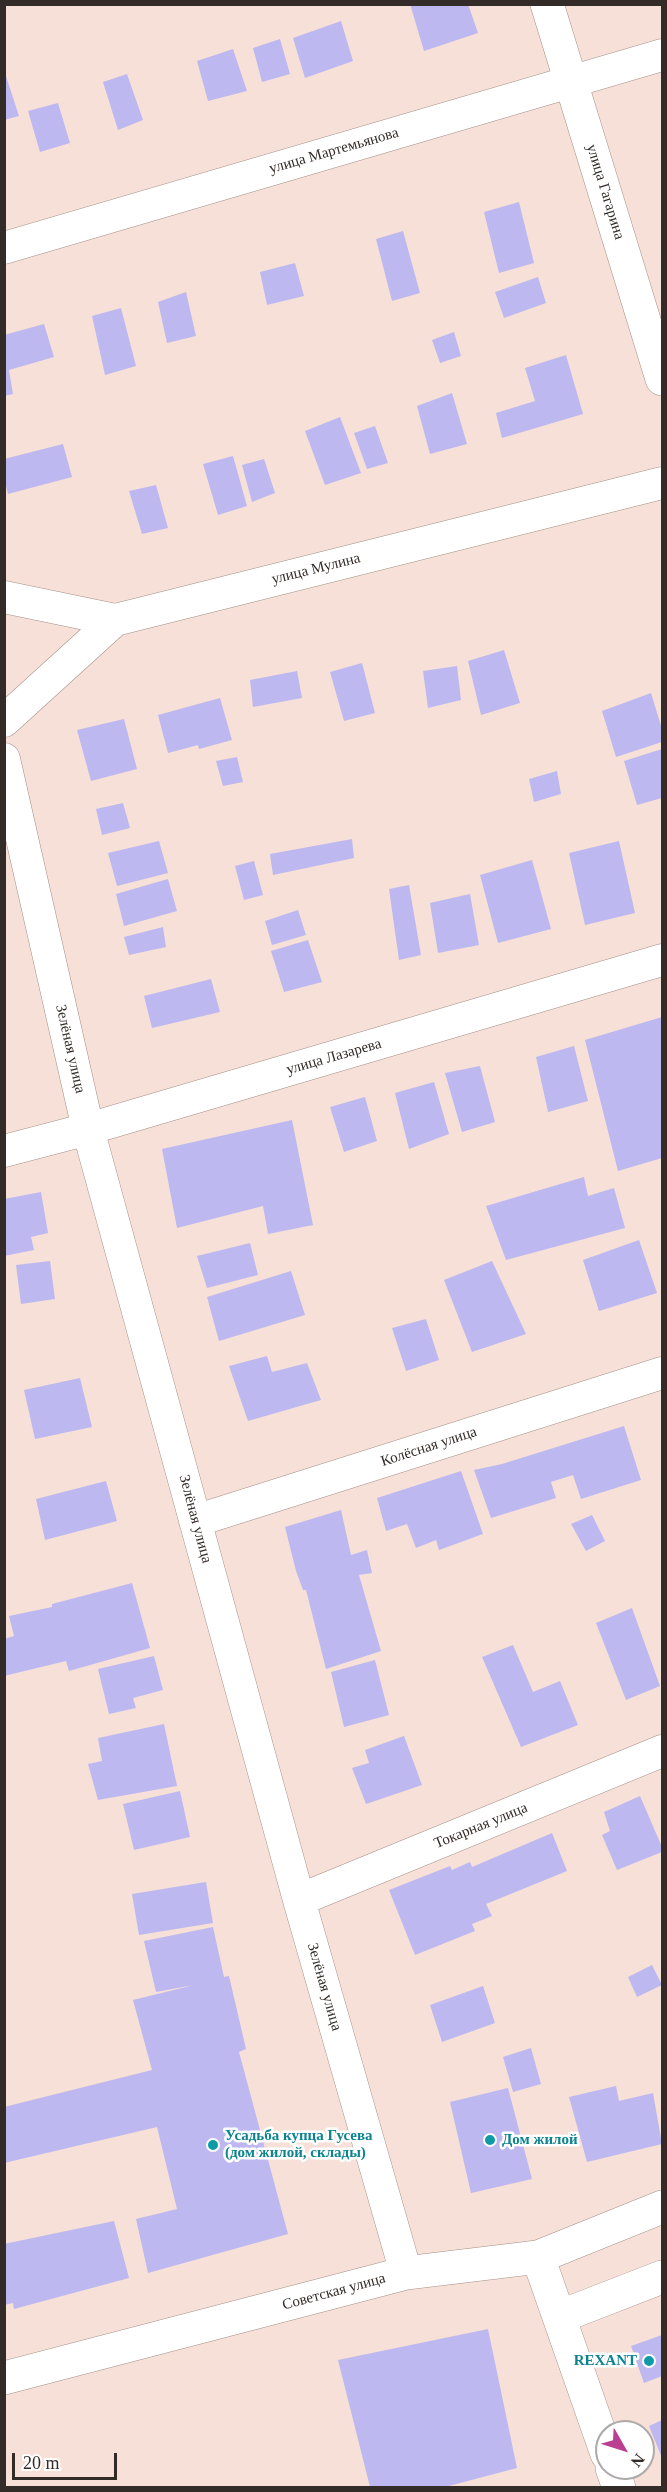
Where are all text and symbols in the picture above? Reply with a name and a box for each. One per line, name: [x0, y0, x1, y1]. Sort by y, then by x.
street label: улица Мартемьянова: [267, 124, 401, 178]
street label: улица Гагарина: [582, 142, 628, 242]
street label: улица Мулина: [270, 549, 362, 589]
street label: Зелёная улица: [51, 1003, 89, 1095]
street label: улица Лазарева: [284, 1035, 384, 1079]
street label: Колёсная улица: [379, 1423, 479, 1471]
street label: Зелёная улица: [175, 1473, 215, 1565]
street label: Токарная улица: [432, 1799, 530, 1853]
street label: Зелёная улица: [303, 1941, 345, 2033]
place label: Усадьба купца Гусева (дом жилой, склады): [225, 2127, 373, 2162]
place label: Дом жилой: [502, 2131, 578, 2149]
marker: Дом жилой: [483, 2133, 497, 2147]
marker: Усадьба купца Гусева (дом жилой, склады): [206, 2138, 220, 2152]
street label: Советская улица: [280, 2270, 388, 2314]
place label: REXANT: [574, 2352, 637, 2370]
marker: REXANT: [642, 2354, 656, 2368]
north arrow: [595, 2420, 655, 2480]
scale bar: [15, 2441, 120, 2479]
text: N: [628, 2451, 648, 2470]
text: 20 m: [23, 2453, 60, 2473]

